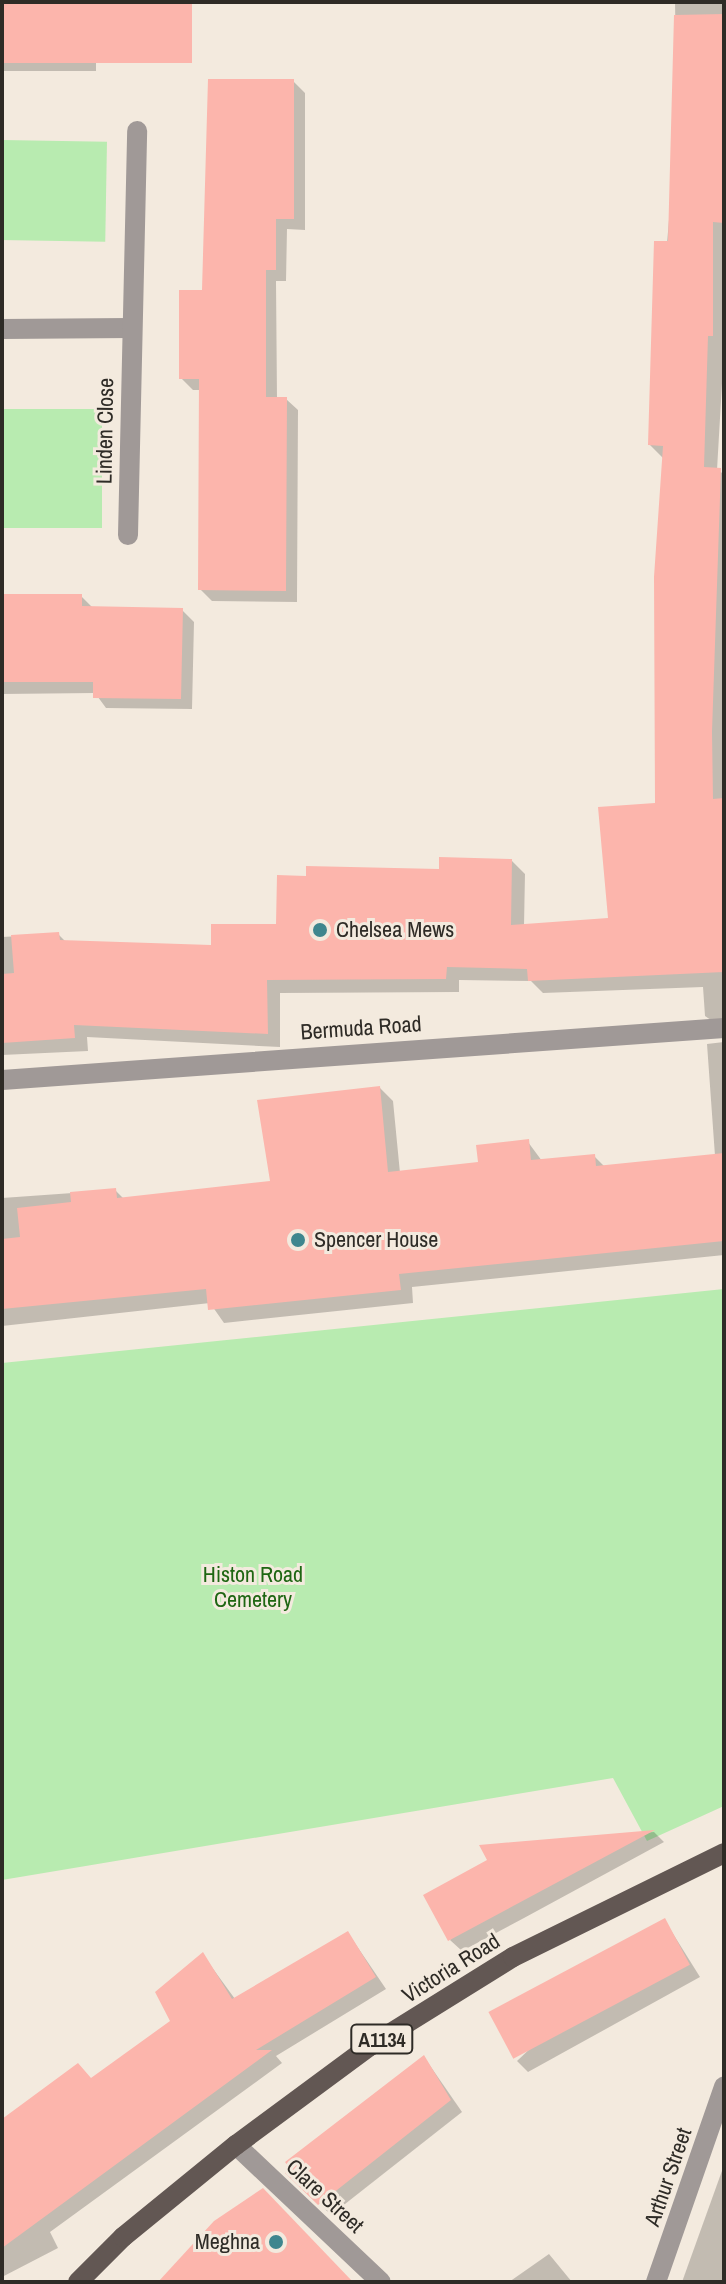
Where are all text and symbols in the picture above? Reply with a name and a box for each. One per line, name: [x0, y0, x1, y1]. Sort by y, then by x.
street label: Linden Close: [91, 378, 119, 484]
place label: Chelsea Mews: [336, 917, 454, 943]
marker: Chelsea Mews: [311, 921, 329, 939]
street label: Bermuda Road: [300, 1011, 422, 1045]
place label: Spencer House: [314, 1227, 438, 1253]
marker: Spencer House: [289, 1231, 307, 1249]
park label: Histon Road Cemetery: [203, 1561, 303, 1612]
street label: Victoria Road: [397, 1928, 505, 2008]
road number: A1134: [350, 2023, 414, 2055]
street label: Arthur Street: [639, 2124, 697, 2230]
street label: Clare Street: [281, 2154, 369, 2238]
place label: Meghna: [195, 2229, 260, 2255]
marker: Meghna: [267, 2233, 285, 2251]

